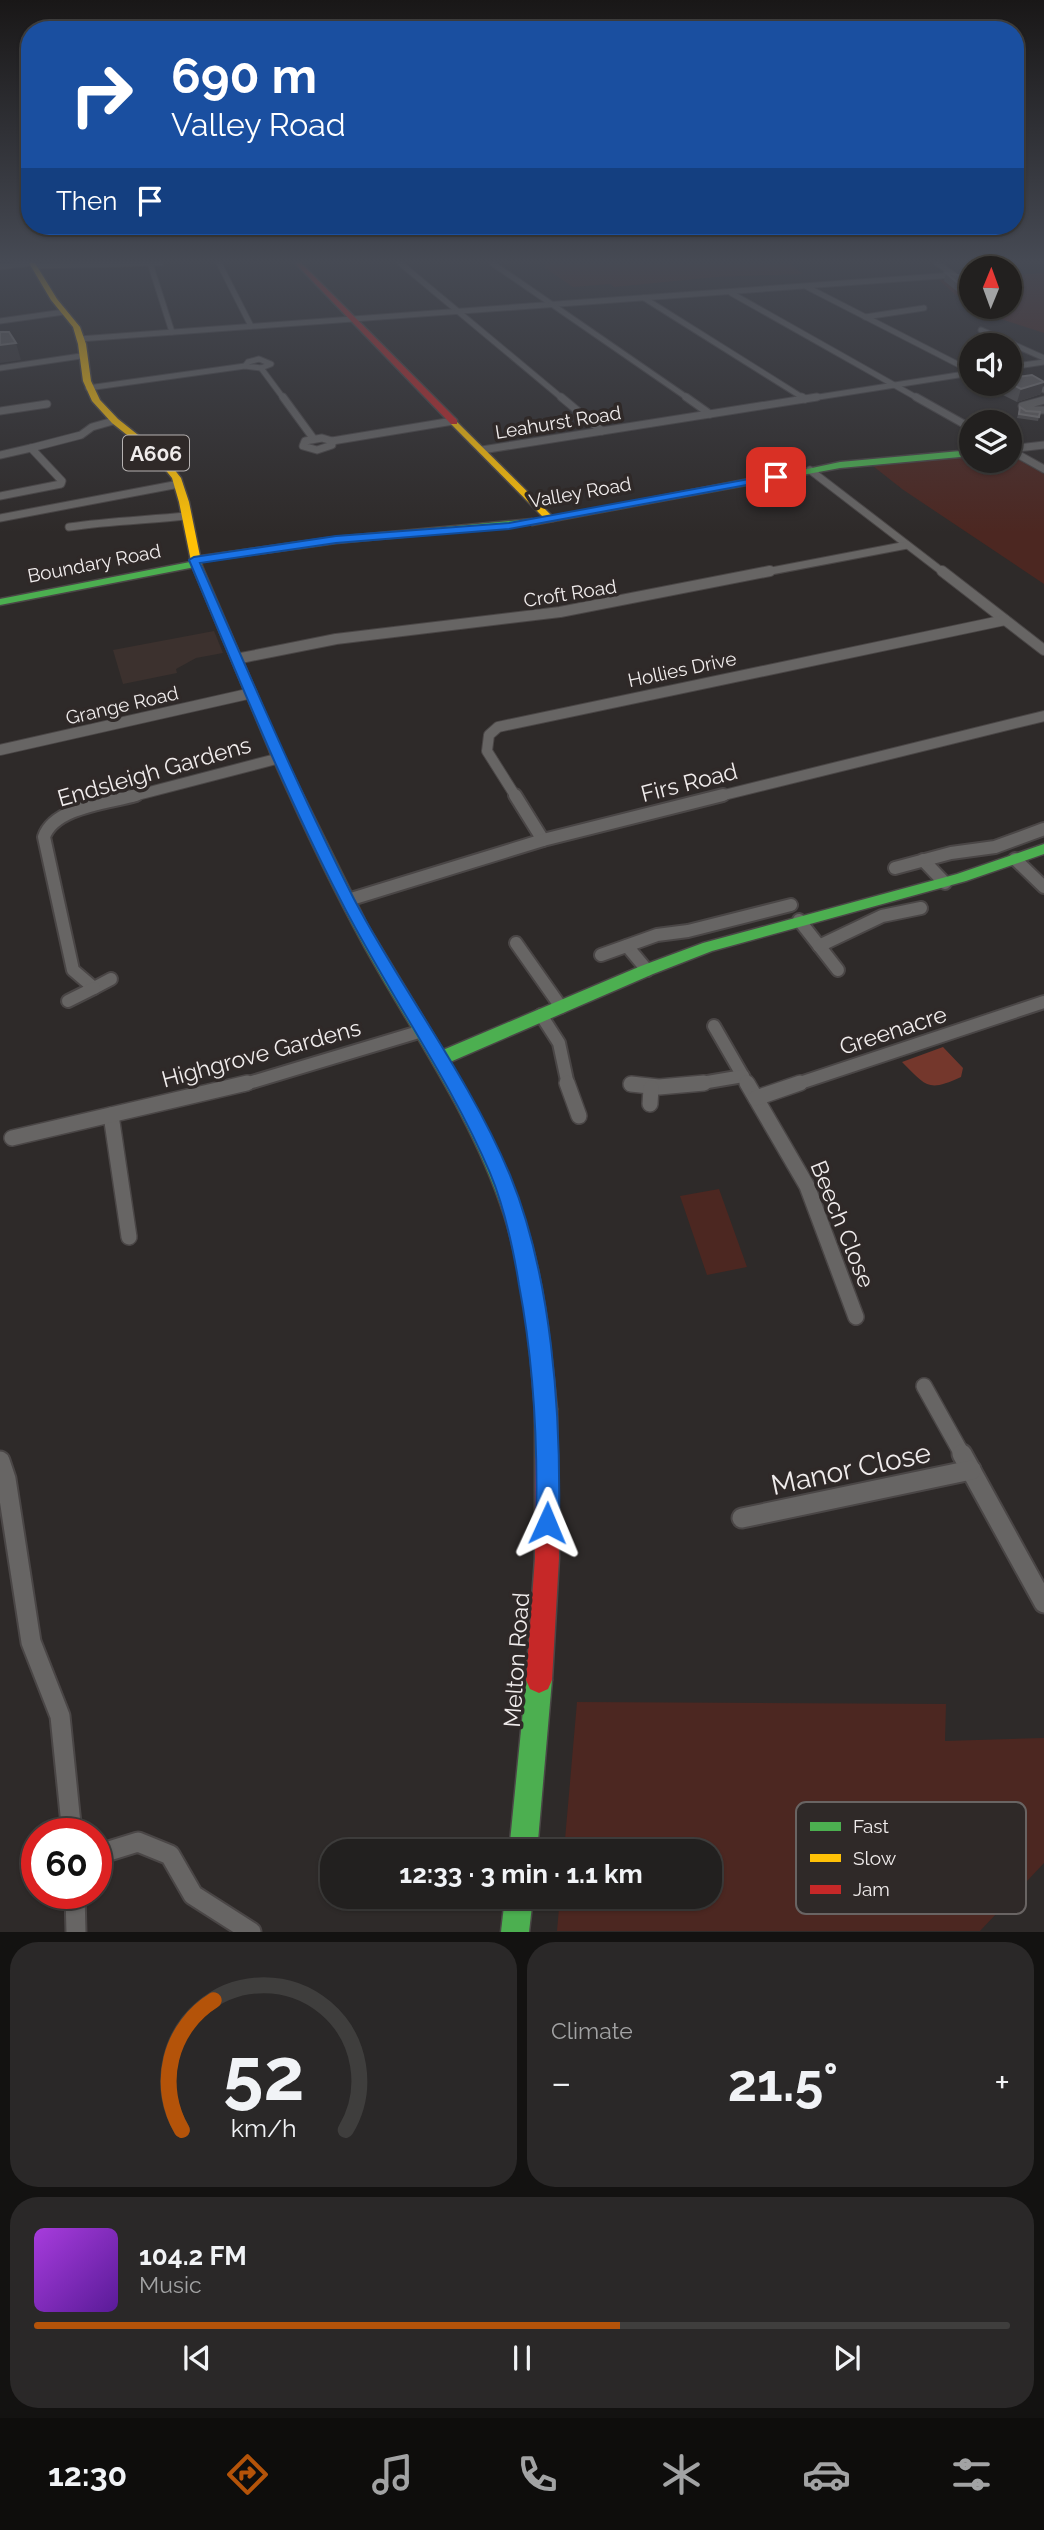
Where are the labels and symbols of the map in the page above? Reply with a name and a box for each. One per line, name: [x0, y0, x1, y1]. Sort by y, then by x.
north arrow: [959, 256, 1022, 318]
street label: Leahurst Road: [493, 401, 623, 443]
road number: A606: [123, 435, 189, 470]
pin: [746, 447, 806, 507]
street label: Valley Road: [527, 472, 633, 512]
street label: Boundary Road: [25, 539, 163, 587]
street label: Croft Road: [522, 575, 618, 611]
street label: Hollies Drive: [626, 647, 738, 691]
street label: Grange Road: [64, 681, 180, 729]
street label: Endsleigh Gardens: [54, 730, 254, 812]
street label: Firs Road: [638, 757, 740, 807]
street label: Greenacre: [836, 1000, 950, 1060]
street label: Highgrove Gardens: [158, 1013, 364, 1093]
street label: Beech Close: [805, 1157, 881, 1291]
street label: Manor Close: [768, 1436, 934, 1502]
position arrow: [510, 1486, 584, 1560]
street label: Melton Road: [498, 1592, 534, 1728]
legend: [796, 1802, 1026, 1914]
text: Fast: [853, 1815, 889, 1837]
speed limit sign: 60: [21, 1818, 112, 1909]
text: Slow: [853, 1847, 897, 1869]
text: Jam: [853, 1878, 890, 1900]

